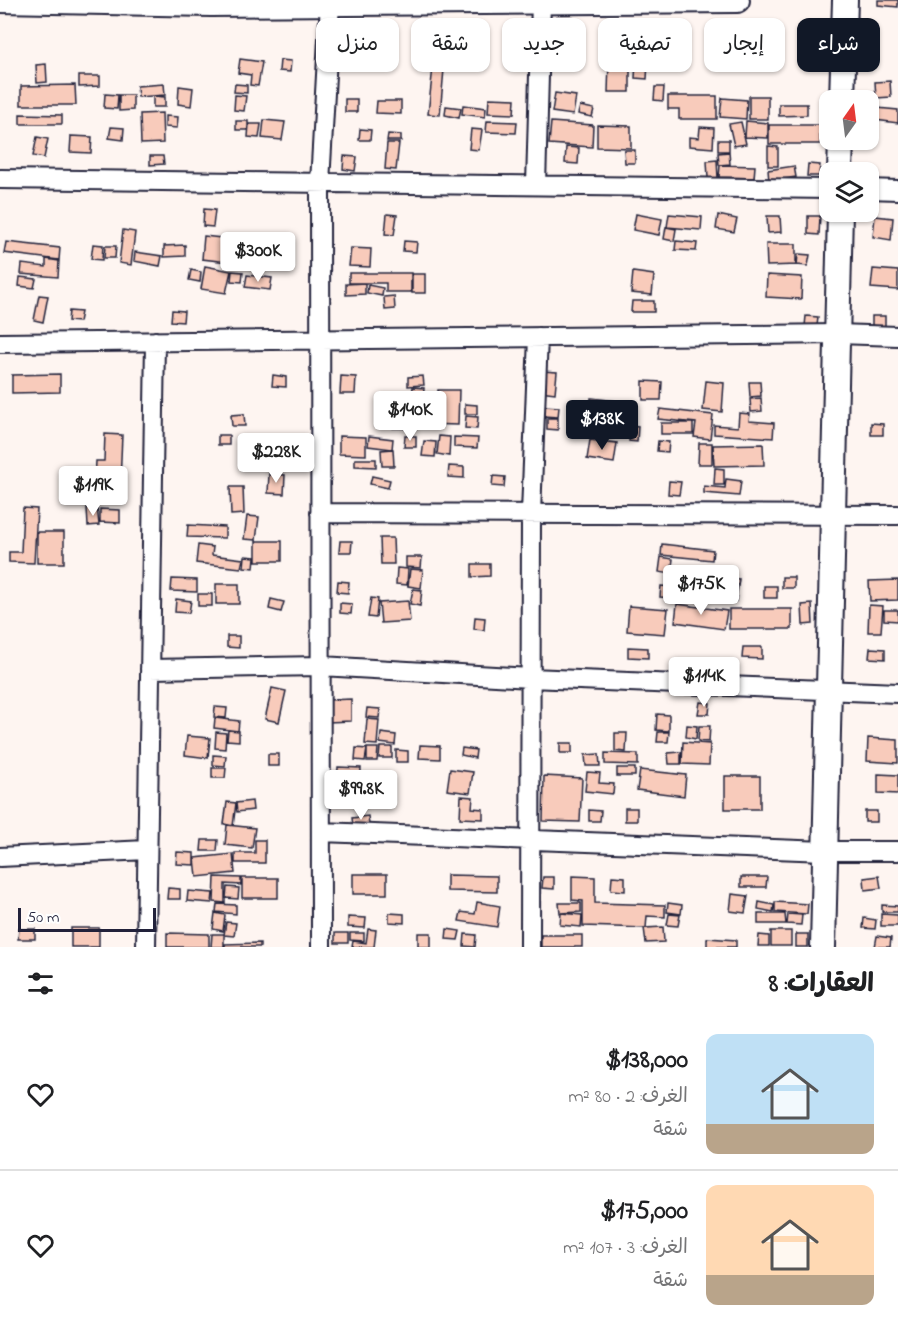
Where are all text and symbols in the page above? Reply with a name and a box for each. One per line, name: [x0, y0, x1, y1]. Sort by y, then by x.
chip: منزل: [316, 18, 399, 72]
chip: شقة: [411, 18, 490, 72]
chip: جديد: [502, 18, 586, 72]
chip: تصفية: [598, 18, 692, 72]
chip: إيجار: [704, 18, 785, 72]
chip: شراء: [797, 18, 880, 72]
north arrow: [819, 90, 879, 150]
map controls: [819, 90, 879, 222]
button: layers: [819, 162, 879, 222]
pin: $300K: [216, 232, 300, 283]
text: $300K: [234, 237, 282, 266]
pin: $140K: [368, 391, 452, 442]
text: $140K: [387, 396, 433, 425]
pin: $138K: [560, 400, 644, 451]
text: $138K: [580, 405, 624, 434]
pin: $228K: [234, 433, 318, 484]
text: $228K: [251, 438, 301, 467]
pin: $119K: [51, 466, 135, 517]
text: $119K: [73, 471, 113, 500]
pin: $175K: [659, 565, 743, 616]
text: $175K: [677, 570, 725, 599]
pin: $114K: [662, 657, 746, 708]
text: $114K: [683, 662, 725, 691]
pin: $99.8K: [312, 770, 410, 821]
text: $99.8K: [338, 775, 384, 804]
scale bar: [18, 905, 156, 932]
text: 50 m: [27, 906, 59, 930]
text: العقارات: 8: [768, 966, 874, 1004]
icon: filters: [24, 967, 57, 1000]
text: $138,000: [605, 1042, 688, 1080]
icon: home: [754, 1058, 826, 1130]
icon: heart: [24, 1078, 57, 1111]
text: الغرف: 2 · 80 m²: [568, 1083, 688, 1112]
text: شقة: [653, 1116, 688, 1145]
text: $175,000: [600, 1193, 688, 1231]
icon: home: [754, 1209, 826, 1281]
icon: heart: [24, 1229, 57, 1262]
text: الغرف: 3 · 107 m²: [563, 1234, 688, 1263]
text: شقة: [653, 1267, 688, 1296]

